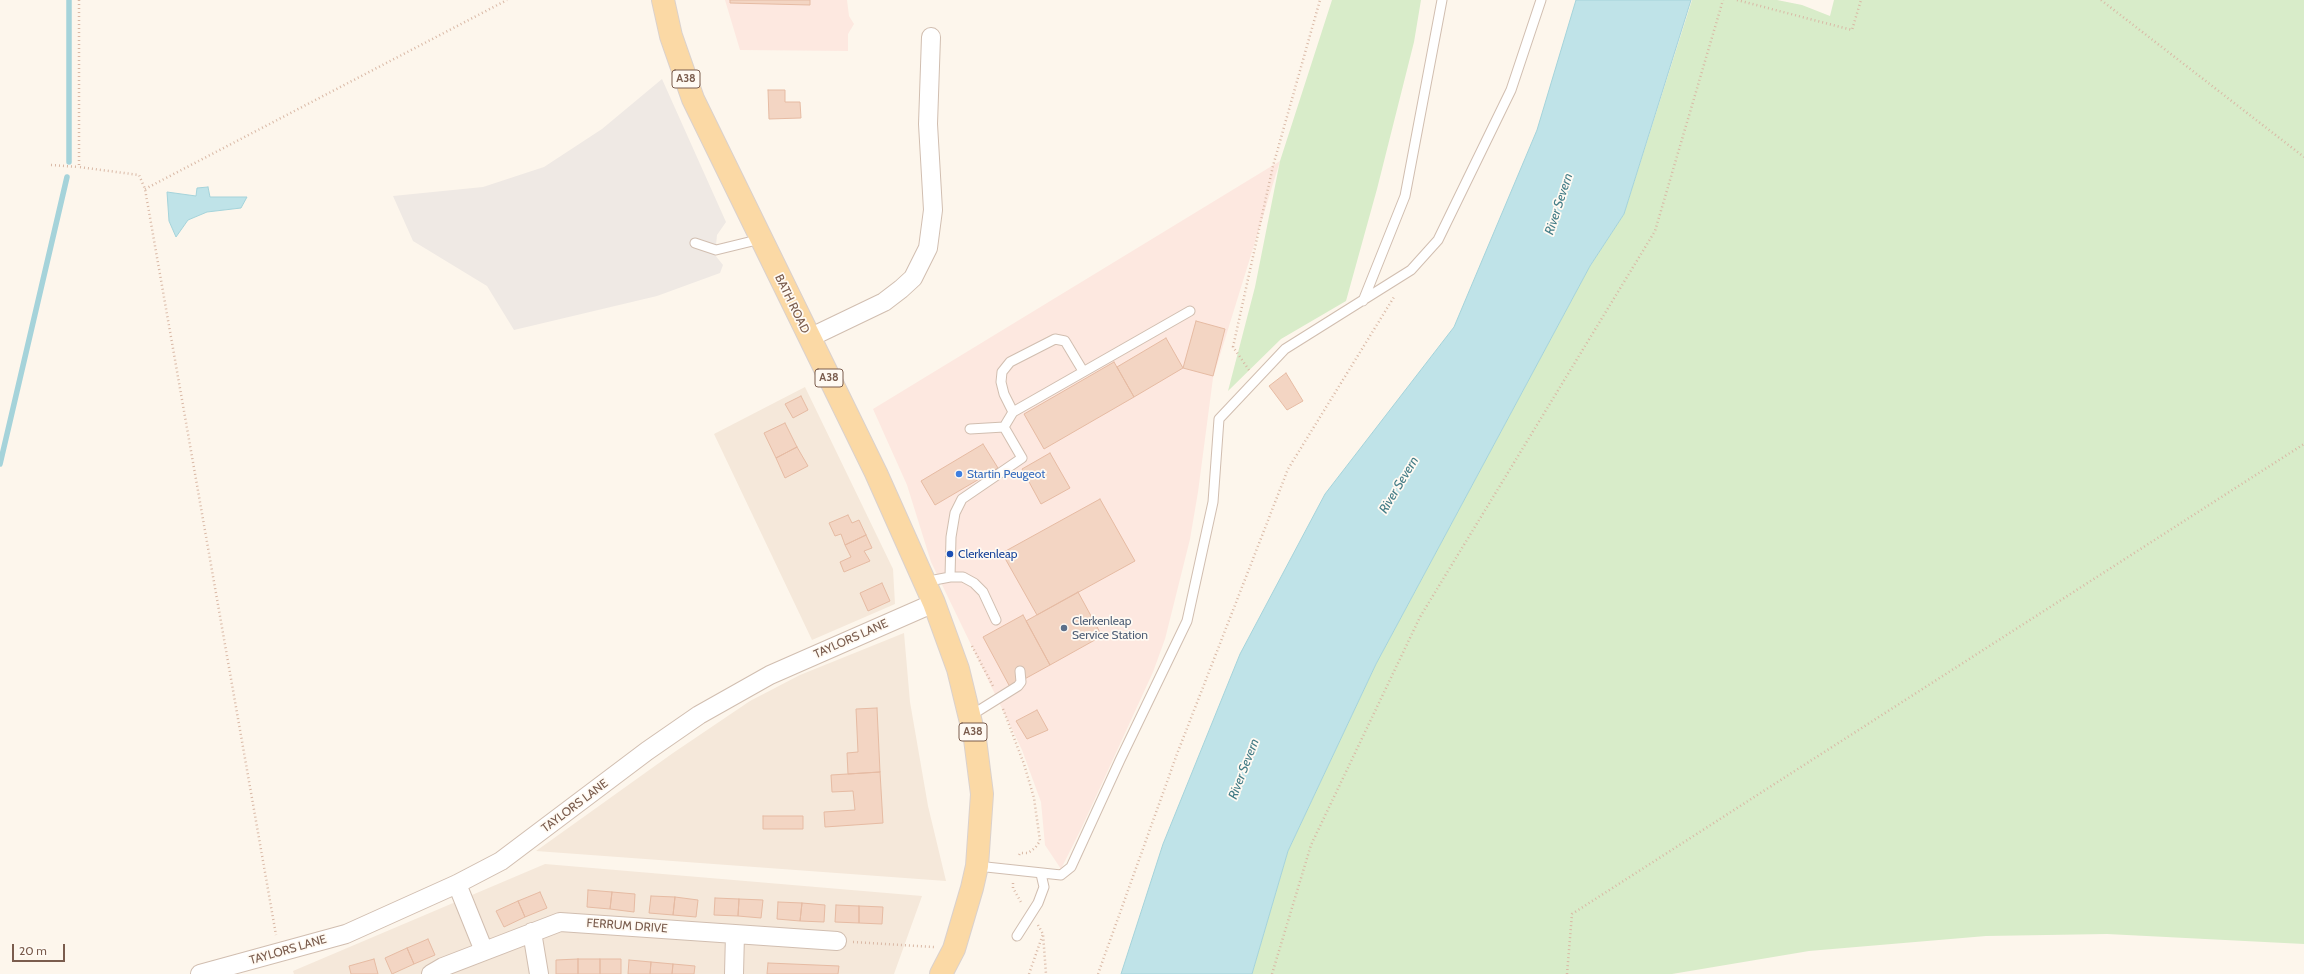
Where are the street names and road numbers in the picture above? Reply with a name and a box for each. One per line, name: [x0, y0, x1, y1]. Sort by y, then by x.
road number: A38: [672, 70, 700, 88]
street label: BATH ROAD: [772, 272, 812, 336]
road number: A38: [815, 369, 843, 387]
street label: TAYLORS LANE: [812, 616, 890, 662]
road number: A38: [959, 723, 987, 741]
street label: TAYLORS LANE: [539, 776, 611, 836]
street label: FERRUM DRIVE: [586, 916, 668, 936]
street label: TAYLORS LANE: [248, 932, 328, 968]

